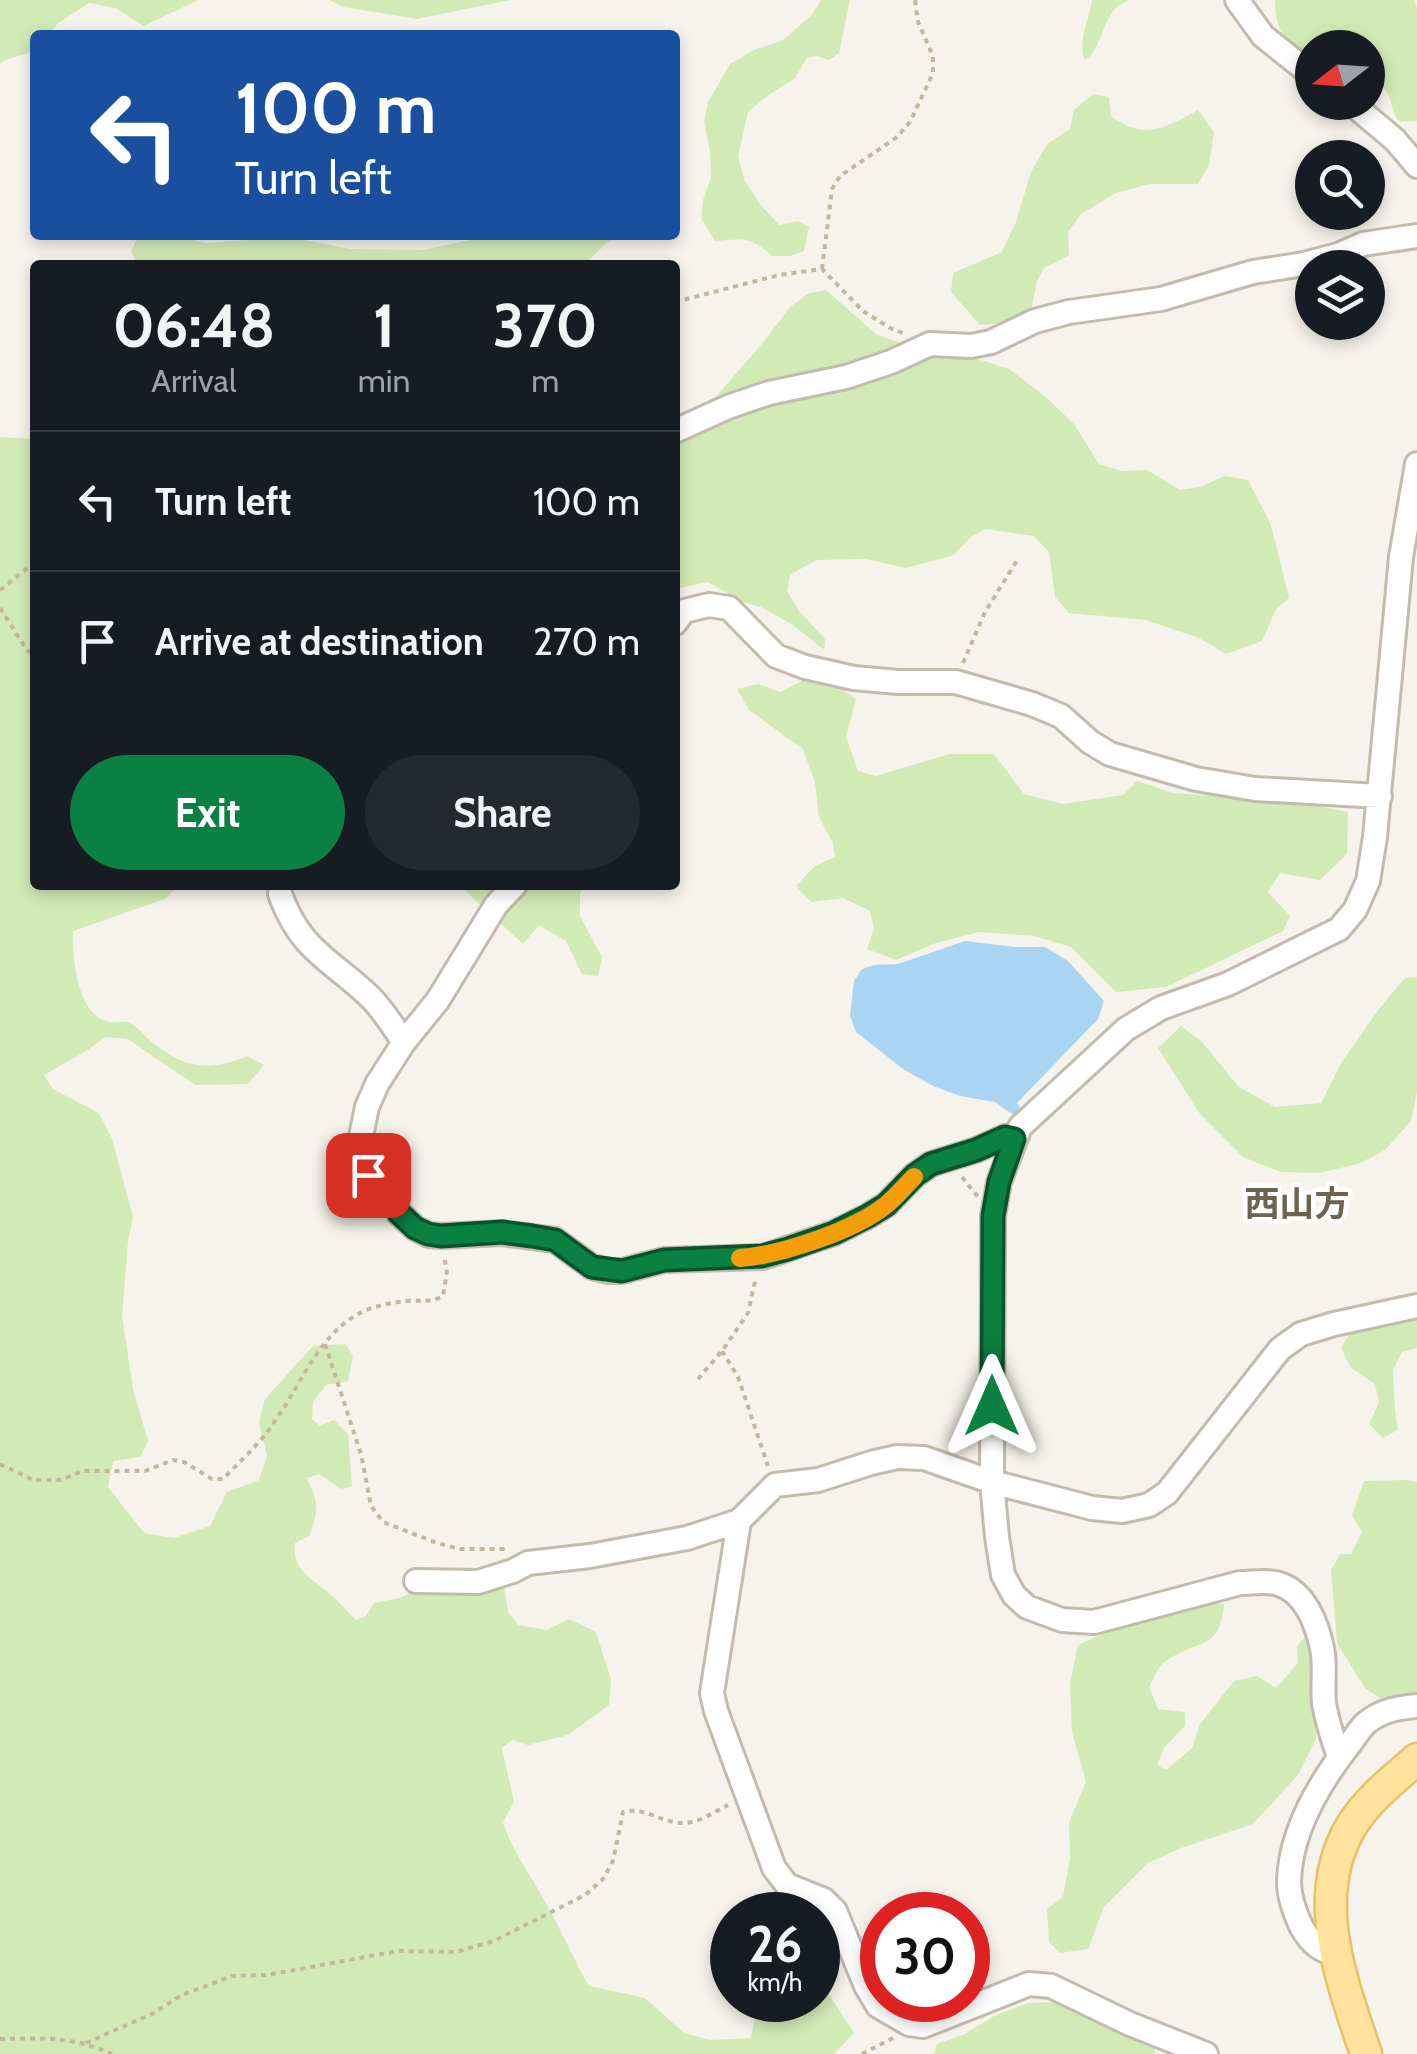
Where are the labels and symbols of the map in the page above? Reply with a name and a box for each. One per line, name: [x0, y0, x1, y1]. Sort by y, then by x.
north arrow: [1295, 30, 1385, 120]
pin: [326, 1133, 411, 1218]
district label: 西山方: [1244, 1182, 1350, 1225]
position arrow: [940, 1354, 1044, 1458]
speed limit sign: 30: [860, 1892, 990, 2022]

